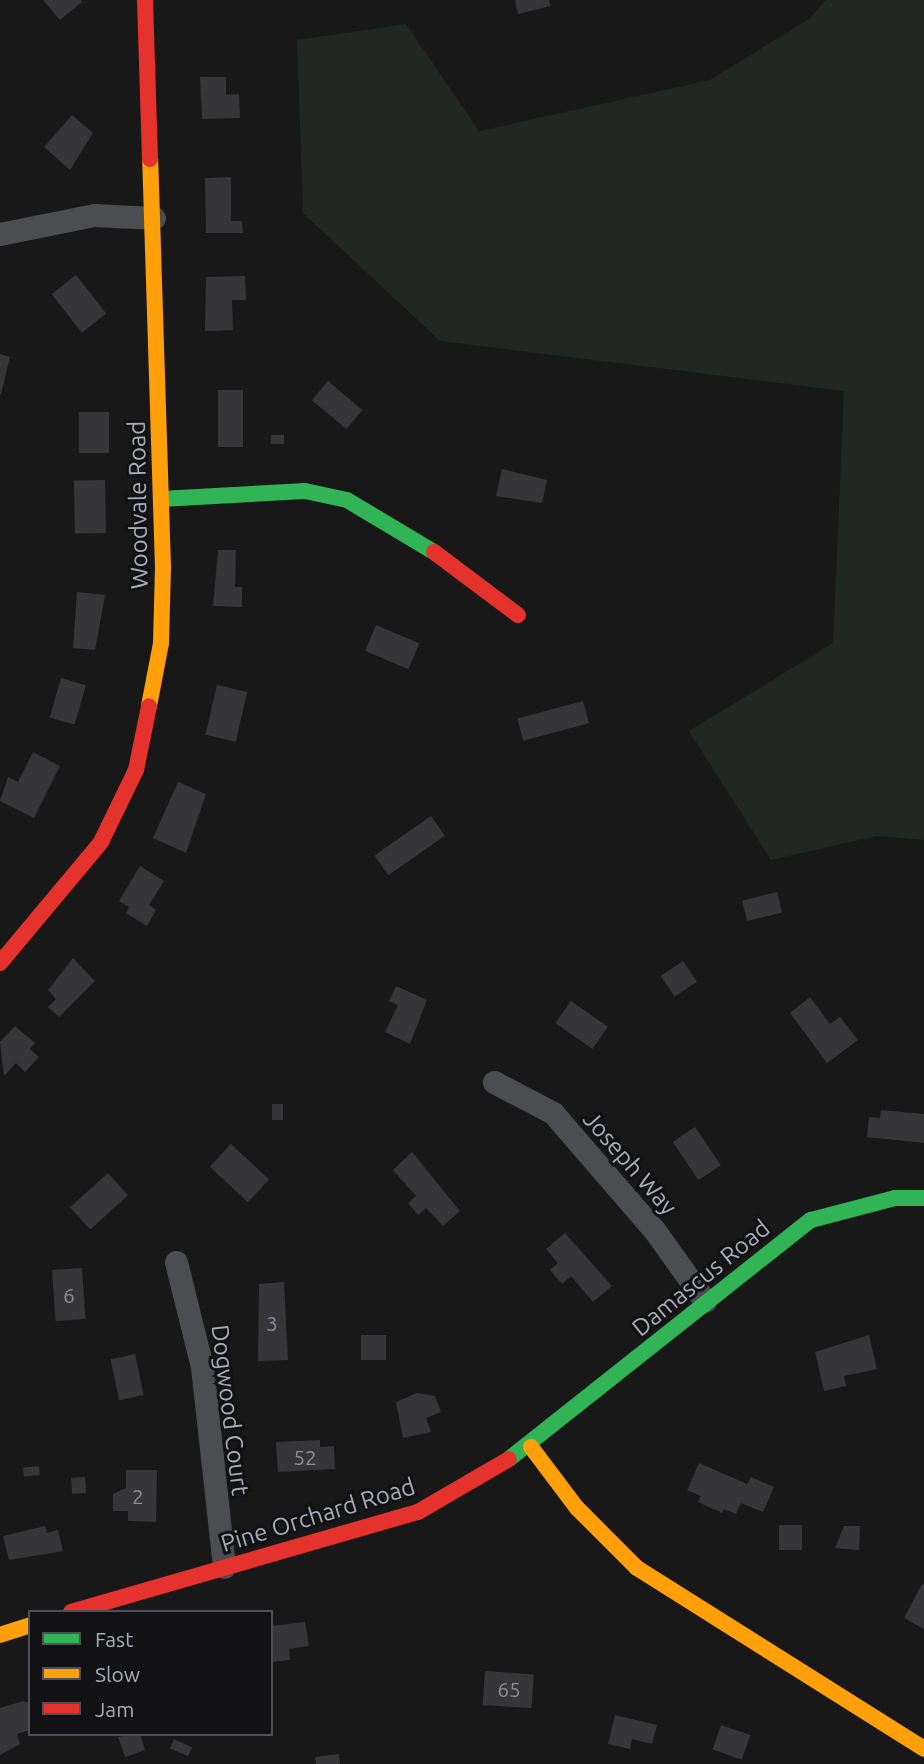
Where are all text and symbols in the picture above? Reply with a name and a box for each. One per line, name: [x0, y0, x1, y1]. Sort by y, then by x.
street label: Woodvale Road: [122, 421, 154, 589]
street label: Joseph Way: [577, 1105, 683, 1221]
street label: Damascus Road: [626, 1214, 776, 1342]
house number: 6: [63, 1282, 75, 1308]
house number: 3: [266, 1310, 278, 1336]
street label: Dogwood Court: [205, 1323, 255, 1497]
house number: 52: [293, 1444, 317, 1470]
street label: Pine Orchard Road: [217, 1472, 419, 1558]
house number: 2: [132, 1483, 144, 1509]
legend: [28, 1610, 273, 1736]
text: Fast: [95, 1627, 133, 1651]
text: Slow: [95, 1662, 140, 1686]
house number: 65: [497, 1676, 521, 1702]
text: Jam: [95, 1697, 134, 1721]

